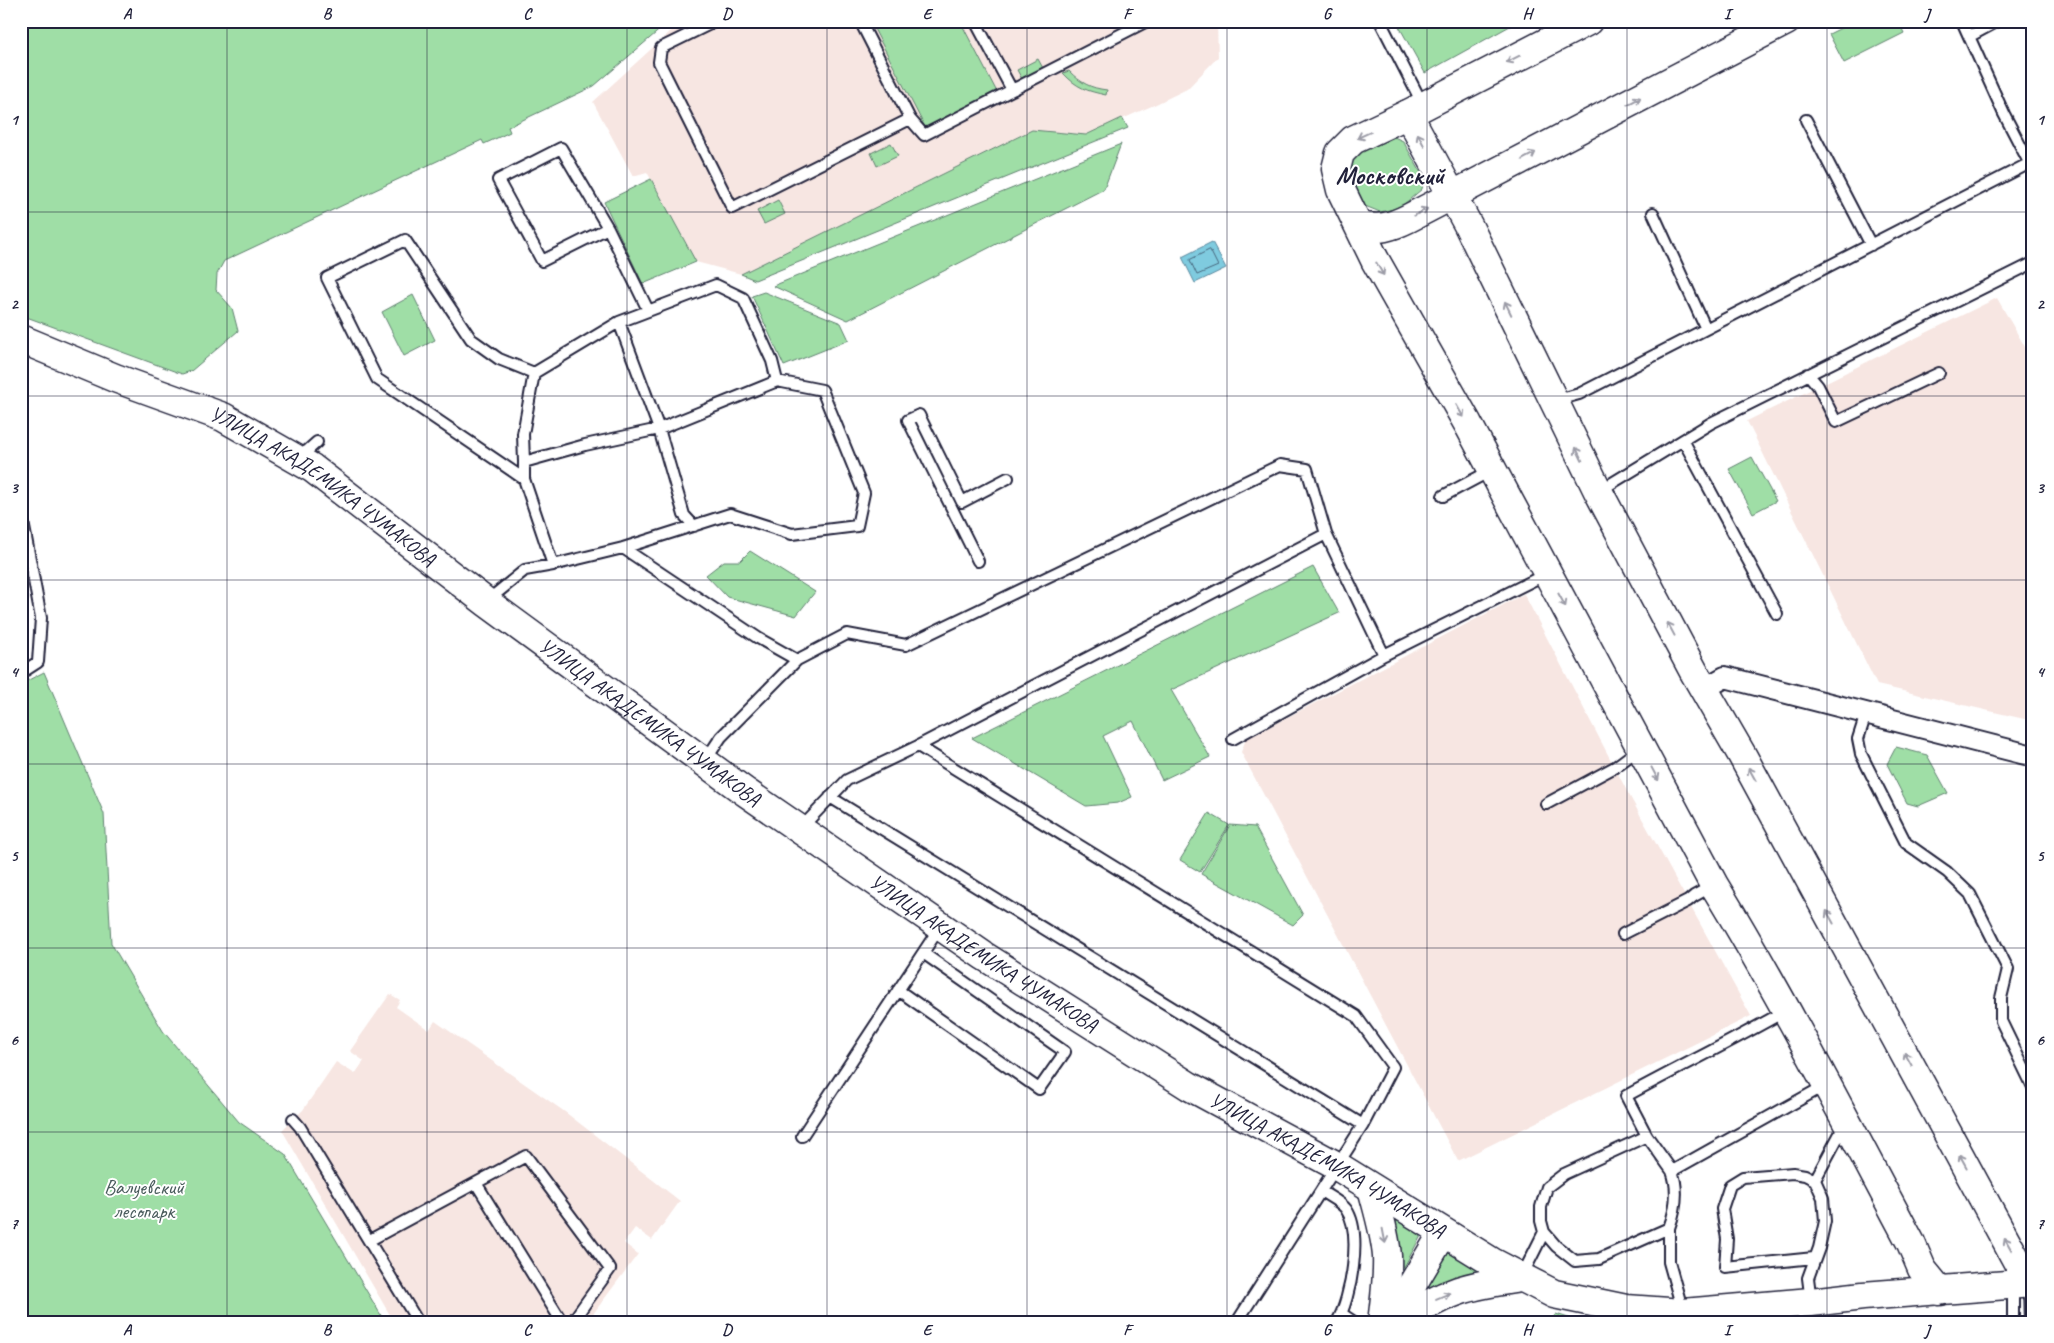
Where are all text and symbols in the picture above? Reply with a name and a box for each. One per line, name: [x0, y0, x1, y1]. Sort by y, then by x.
text: A: [123, 4, 133, 24]
text: B: [323, 4, 333, 24]
text: C: [523, 4, 533, 24]
text: D: [722, 4, 733, 24]
text: E: [923, 4, 934, 24]
text: F: [1123, 4, 1134, 24]
text: G: [1323, 4, 1333, 24]
text: H: [1522, 4, 1534, 24]
text: I: [1724, 4, 1734, 24]
text: J: [1923, 4, 1932, 24]
one-way arrow: [1506, 55, 1521, 65]
one-way arrow: [1626, 96, 1641, 106]
text: 1: [10, 110, 19, 130]
text: 1: [2036, 110, 2045, 130]
one-way arrow: [1357, 131, 1372, 141]
one-way arrow: [1416, 133, 1425, 148]
one-way arrow: [1521, 151, 1536, 161]
district label: Московский: [1336, 159, 1446, 192]
one-way arrow: [1413, 207, 1428, 217]
one-way arrow: [1375, 262, 1385, 277]
text: 2: [10, 294, 19, 314]
text: 2: [2036, 294, 2045, 314]
one-way arrow: [1503, 301, 1512, 316]
street label: УЛИЦА АКАДЕМИКА ЧУМАКОВА: [207, 400, 442, 572]
one-way arrow: [1456, 403, 1466, 417]
one-way arrow: [1574, 447, 1583, 462]
text: 3: [10, 478, 19, 498]
text: 3: [2036, 478, 2045, 498]
one-way arrow: [1558, 592, 1567, 607]
one-way arrow: [1666, 621, 1676, 636]
street label: УЛИЦА АКАДЕМИКА ЧУМАКОВА: [534, 632, 766, 812]
text: 4: [10, 662, 19, 682]
text: 4: [2036, 662, 2045, 682]
one-way arrow: [1651, 766, 1661, 781]
one-way arrow: [1747, 767, 1756, 782]
text: 5: [11, 846, 20, 866]
text: 5: [2037, 846, 2046, 866]
street label: УЛИЦА АКАДЕМИКА ЧУМАКОВА: [865, 868, 1103, 1038]
one-way arrow: [1825, 909, 1835, 924]
text: 6: [10, 1030, 19, 1050]
text: 6: [2036, 1030, 2045, 1050]
one-way arrow: [1902, 1053, 1912, 1067]
street label: УЛИЦА АКАДЕМИКА ЧУМАКОВА: [1205, 1087, 1451, 1243]
one-way arrow: [1958, 1154, 1968, 1169]
park label: Валуевский лесопарк: [104, 1174, 185, 1224]
text: 7: [10, 1214, 19, 1234]
text: 7: [2036, 1214, 2045, 1234]
one-way arrow: [1379, 1227, 1389, 1243]
one-way arrow: [2003, 1236, 2013, 1251]
one-way arrow: [1435, 1291, 1450, 1301]
text: A: [123, 1320, 133, 1340]
text: B: [323, 1320, 333, 1340]
text: C: [523, 1320, 533, 1340]
text: D: [722, 1320, 733, 1340]
text: E: [923, 1320, 934, 1340]
text: F: [1123, 1320, 1134, 1340]
text: G: [1323, 1320, 1333, 1340]
text: H: [1522, 1320, 1534, 1340]
text: I: [1724, 1320, 1734, 1340]
text: J: [1923, 1320, 1932, 1340]

